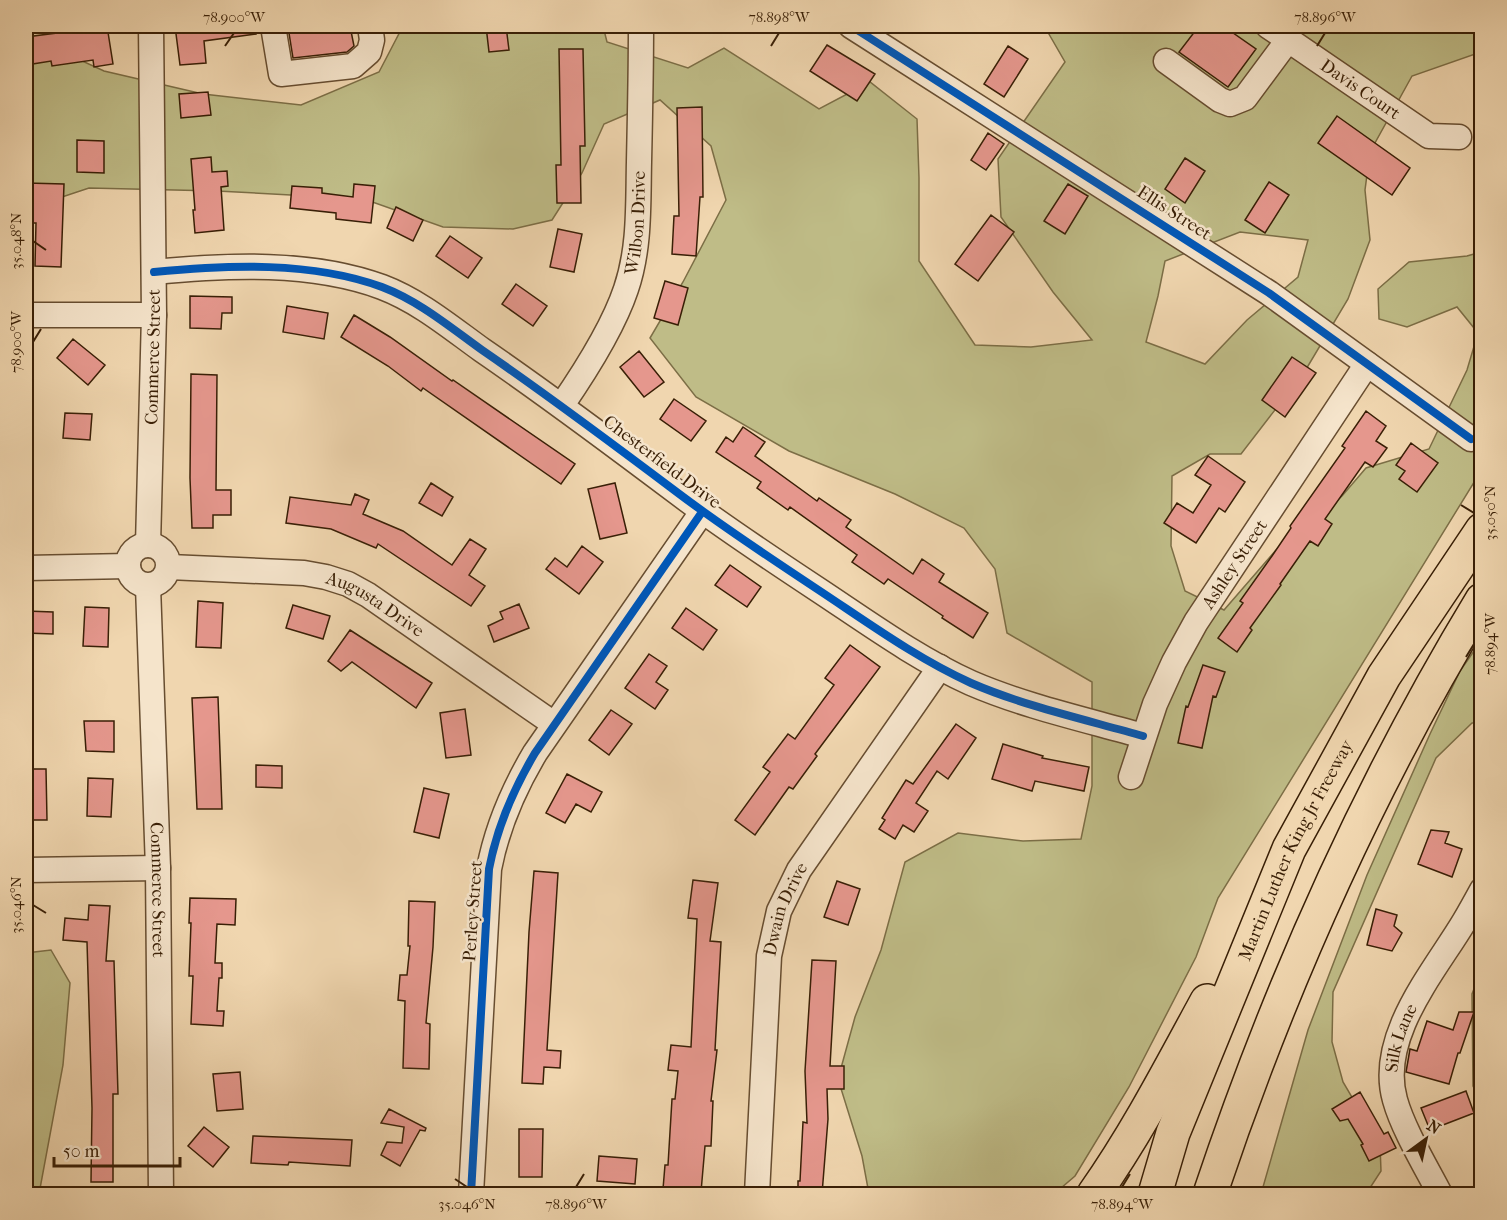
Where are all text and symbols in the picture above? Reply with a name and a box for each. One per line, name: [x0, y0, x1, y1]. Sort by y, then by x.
text: 78.900°W: [203, 8, 266, 26]
text: 78.898°W: [749, 8, 811, 26]
text: 78.896°W: [1294, 8, 1357, 26]
street label: Davis Court: [1317, 55, 1405, 124]
street label: Wilbon Drive: [620, 171, 649, 278]
street label: Ellis Street: [1133, 181, 1216, 245]
text: 35.048°N: [7, 212, 25, 269]
street label: Commerce Street: [141, 288, 165, 425]
text: 78.900°W: [7, 310, 25, 373]
street label: Chesterfield Drive: [599, 411, 725, 513]
text: 35.050°N: [1481, 485, 1499, 541]
street label: Ashley Street: [1197, 515, 1272, 614]
street label: Augusta Drive: [323, 567, 428, 641]
text: 78.894°W: [1481, 612, 1499, 675]
street label: Martin Luther King Jr Freeway: [1234, 735, 1358, 964]
street label: Commerce Street: [146, 822, 169, 958]
street label: Dwain Drive: [759, 858, 812, 958]
street label: Perley Street: [459, 859, 487, 962]
text: 35.046°N: [7, 876, 25, 934]
street label: Silk Lane: [1381, 1000, 1422, 1073]
north arrow: [1396, 1109, 1456, 1169]
text: N: [1424, 1116, 1445, 1139]
scale bar: [54, 1130, 180, 1168]
text: 50 m: [63, 1141, 100, 1162]
text: 35.046°N: [438, 1195, 496, 1213]
text: 78.896°W: [545, 1195, 608, 1213]
text: 78.894°W: [1091, 1195, 1154, 1213]

